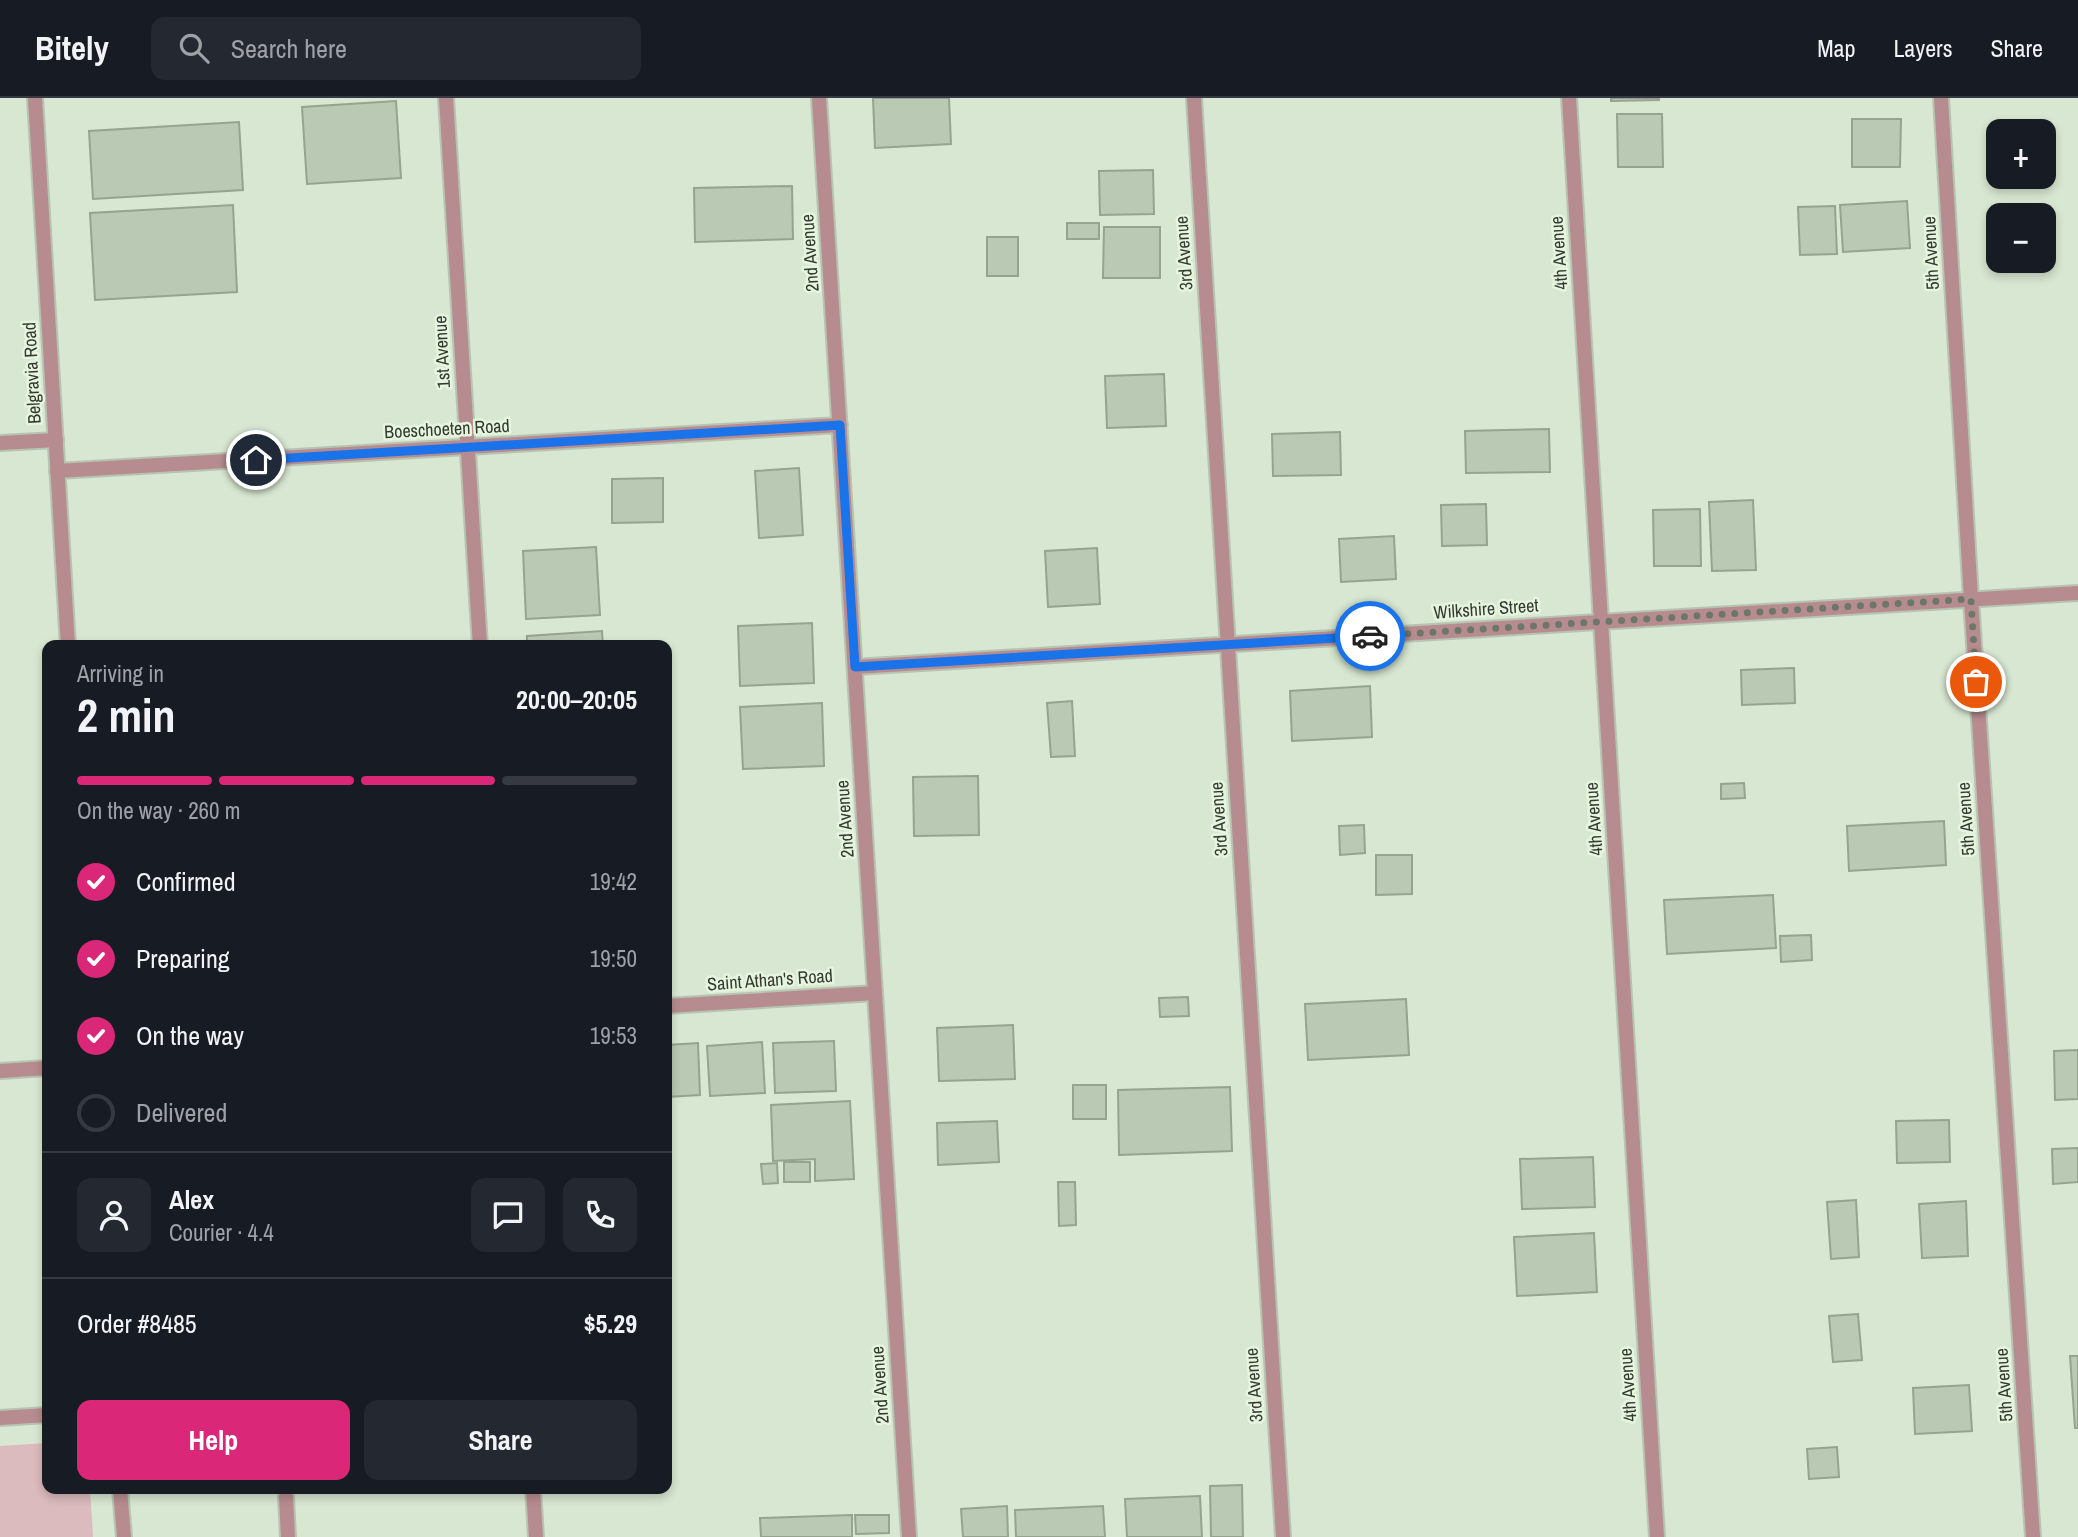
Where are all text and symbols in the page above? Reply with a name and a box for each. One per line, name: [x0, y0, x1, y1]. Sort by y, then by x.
search box: [151, 17, 641, 80]
text: Bitely: [35, 26, 109, 70]
icon: search: [175, 29, 213, 67]
text: Search here: [231, 31, 347, 66]
text: Map: [1817, 32, 1855, 64]
text: Layers: [1893, 32, 1952, 64]
text: Share: [1990, 32, 2043, 64]
map controls: [1986, 119, 2056, 273]
button: +: [1986, 119, 2056, 189]
button: −: [1986, 203, 2056, 273]
street label: 2nd Avenue: [794, 213, 825, 293]
street label: 3rd Avenue: [1168, 215, 1199, 291]
street label: 4th Avenue: [1543, 215, 1574, 291]
street label: 5th Avenue: [1916, 216, 1945, 290]
street label: 1st Avenue: [427, 315, 456, 389]
street label: Belgravia Road: [16, 322, 47, 424]
street label: Boeschoeten Road: [384, 413, 510, 444]
pin: [226, 430, 286, 490]
icon: home: [237, 441, 275, 479]
street label: Wilkshire Street: [1433, 592, 1539, 625]
courier: [1335, 601, 1405, 671]
icon: car: [1351, 617, 1389, 655]
pin: [1946, 652, 2006, 712]
text: Arriving in: [77, 658, 164, 689]
icon: bag: [1957, 663, 1995, 701]
text: 20:00–20:05: [516, 682, 637, 717]
text: 2 min: [77, 684, 176, 746]
street label: 2nd Avenue: [829, 779, 860, 859]
street label: 3rd Avenue: [1203, 781, 1234, 857]
street label: 4th Avenue: [1578, 781, 1609, 857]
street label: 5th Avenue: [1950, 781, 1981, 857]
text: On the way · 260 m: [77, 795, 241, 826]
icon: check: [77, 863, 115, 901]
text: Confirmed: [136, 864, 236, 899]
text: 19:42: [590, 866, 637, 897]
icon: check: [77, 940, 115, 978]
text: Preparing: [136, 941, 230, 976]
text: 19:50: [590, 943, 637, 974]
street label: Saint Athan's Road: [706, 963, 834, 996]
icon: check: [77, 1017, 115, 1055]
text: On the way: [136, 1018, 244, 1053]
text: 19:53: [590, 1020, 637, 1051]
text: Delivered: [136, 1095, 227, 1130]
button: person: [77, 1178, 151, 1252]
button: chat: [471, 1178, 545, 1252]
button: phone: [563, 1178, 637, 1252]
text: Alex: [169, 1182, 214, 1217]
text: Courier · 4.4: [169, 1217, 274, 1248]
text: Order #8485: [77, 1306, 197, 1341]
text: $5.29: [584, 1306, 637, 1341]
street label: 2nd Avenue: [864, 1345, 895, 1425]
street label: 3rd Avenue: [1238, 1347, 1269, 1423]
street label: 4th Avenue: [1612, 1347, 1643, 1423]
street label: 5th Avenue: [1988, 1347, 2019, 1423]
button: Help: [77, 1400, 350, 1480]
button: Share: [364, 1400, 637, 1480]

